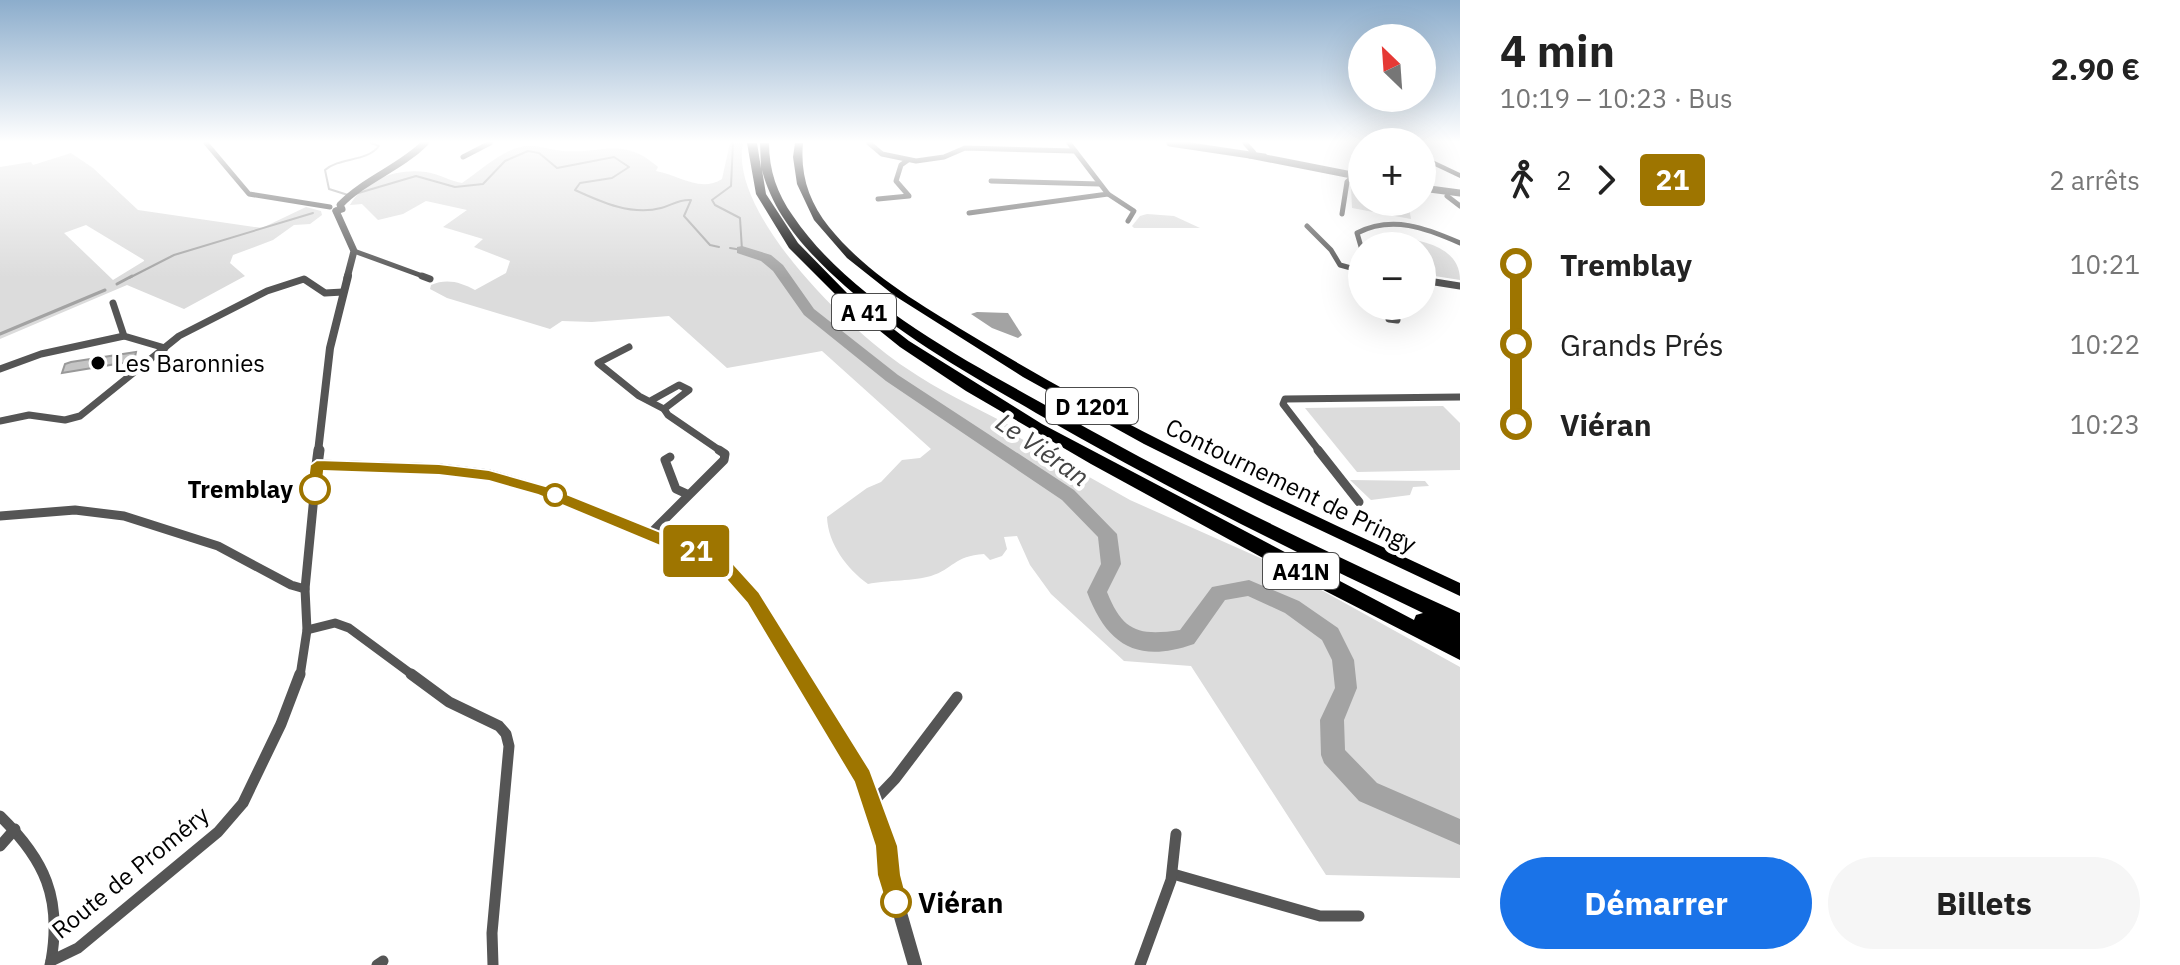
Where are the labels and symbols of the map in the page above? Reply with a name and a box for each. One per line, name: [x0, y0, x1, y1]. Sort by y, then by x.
north arrow: [1348, 24, 1436, 112]
road number: A 41: [832, 294, 896, 330]
place label: Les Baronnies: [114, 347, 265, 379]
marker: Les Baronnies: [89, 354, 107, 372]
road number: D 1201: [1046, 388, 1138, 424]
water label: Le Viéran: [990, 405, 1096, 493]
street label: Contournement de Pringy: [1160, 410, 1422, 560]
place label: Tremblay: [187, 473, 293, 505]
marker: Tremblay: [300, 474, 330, 504]
unlabelled marker: [544, 484, 566, 506]
line badge: 21: [660, 525, 732, 577]
road number: A41N: [1263, 553, 1339, 589]
street label: Route de Proméry: [45, 799, 215, 945]
place label: Viéran: [918, 884, 1003, 921]
marker: Viéran: [881, 887, 911, 917]

